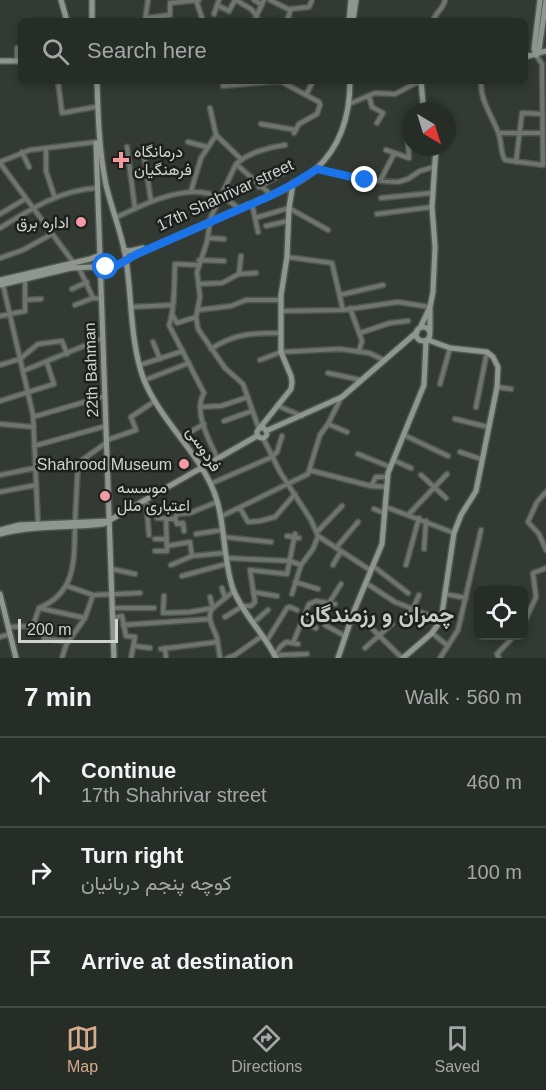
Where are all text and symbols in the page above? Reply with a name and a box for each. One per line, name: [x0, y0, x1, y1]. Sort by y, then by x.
search box: [18, 18, 528, 84]
icon: search: [39, 35, 72, 68]
text: Search here: [87, 38, 207, 63]
north arrow: [402, 102, 456, 156]
place label: درمانگاه فرهنگیان: [134, 143, 192, 180]
marker: درمانگاه فرهنگیان: [112, 151, 130, 169]
street label: 17th Shahrivar street: [154, 156, 296, 234]
route end: [351, 166, 377, 192]
place label: اداره برق: [16, 214, 69, 233]
marker: اداره برق: [74, 215, 88, 229]
route start: [92, 253, 118, 279]
street label: 22th Bahman: [81, 322, 101, 418]
street label: فردوسی: [182, 423, 225, 476]
place label: Shahrood Museum: [37, 456, 172, 473]
marker: Shahrood Museum: [177, 457, 191, 471]
place label: موسسه اعتباری ملل: [117, 479, 190, 516]
marker: موسسه اعتباری ملل: [98, 489, 112, 503]
map controls: [474, 586, 528, 640]
button: locate: [474, 586, 528, 640]
district label: چمران و رزمندگان: [300, 602, 454, 630]
scale bar: [18, 616, 118, 644]
text: 200 m: [27, 621, 71, 638]
text: 7 min: [24, 682, 92, 712]
text: Walk · 560 m: [405, 686, 522, 708]
text: Continue: [81, 758, 176, 783]
icon: ahead: [24, 766, 57, 799]
text: 460 m: [466, 771, 522, 793]
text: 17th Shahrivar street: [81, 784, 267, 806]
text: Turn right: [81, 843, 183, 868]
icon: right: [24, 856, 57, 889]
text: 100 m: [466, 861, 522, 883]
text: کوچه پنجم دربانیان: [81, 872, 232, 894]
icon: arrive: [24, 946, 57, 979]
text: Arrive at destination: [81, 949, 294, 974]
tab: Map: [66, 1022, 99, 1076]
tab: Directions: [231, 1022, 302, 1076]
tab: Saved: [435, 1022, 480, 1076]

